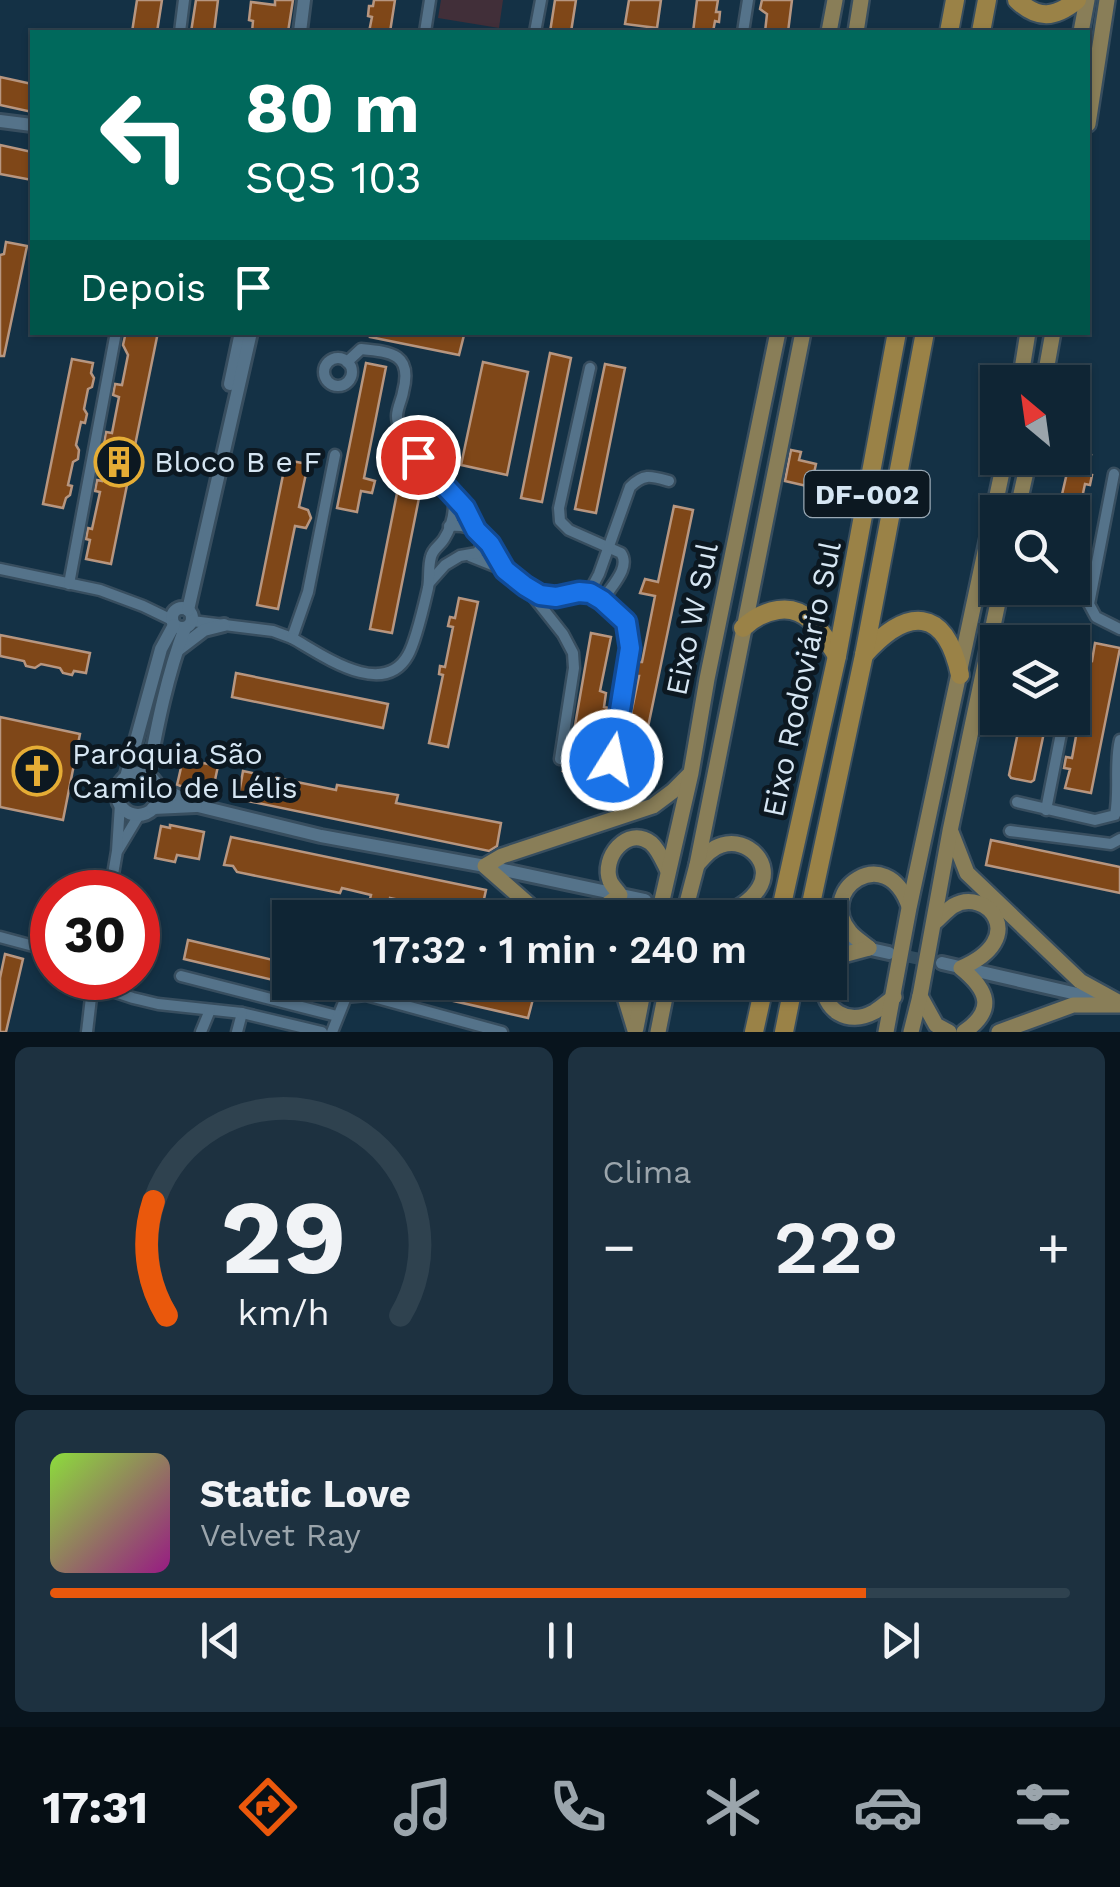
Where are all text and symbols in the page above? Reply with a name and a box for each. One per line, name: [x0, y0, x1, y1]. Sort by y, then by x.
text: 80 m: [245, 67, 420, 149]
icon: left: [80, 70, 210, 200]
text: SQS 103: [245, 151, 422, 204]
icon: arrive: [226, 260, 281, 315]
text: Depois: [80, 266, 206, 310]
north arrow: [980, 365, 1090, 475]
map controls: [980, 365, 1090, 735]
pin: [376, 415, 461, 500]
icon: arrive: [391, 430, 446, 485]
building icon: Bloco B e F: [93, 436, 145, 488]
place label: Bloco B e F: [154, 444, 321, 479]
road number: DF-002: [804, 471, 930, 517]
button: search: [980, 495, 1090, 605]
street label: Eixo Rodoviário Sul: [755, 538, 848, 820]
street label: Eixo W Sul: [658, 539, 725, 698]
button: layers: [980, 625, 1090, 735]
position arrow: [560, 708, 664, 812]
place label: Paróquia São Camilo de Lélis: [72, 736, 298, 805]
church icon: Paróquia São Camilo de Lélis: [11, 745, 63, 797]
speed limit sign: 30: [30, 870, 160, 1000]
text: 17:32 · 1 min · 240 m: [372, 928, 747, 972]
text: Clima: [603, 1153, 691, 1191]
text: 29: [221, 1176, 347, 1298]
text: 22°: [774, 1203, 899, 1291]
text: −: [603, 1215, 636, 1279]
text: +: [1037, 1215, 1070, 1279]
text: km/h: [238, 1292, 330, 1334]
text: Static Love: [200, 1472, 411, 1516]
text: Velvet Ray: [200, 1516, 361, 1554]
icon: previous: [193, 1613, 248, 1668]
icon: pause: [533, 1613, 588, 1668]
icon: next: [873, 1613, 928, 1668]
icon: directions: [233, 1772, 303, 1842]
icon: music: [388, 1772, 458, 1842]
icon: phone: [543, 1772, 613, 1842]
icon: climate: [698, 1772, 768, 1842]
icon: car: [853, 1772, 923, 1842]
icon: filters: [1008, 1772, 1078, 1842]
text: 17:31: [42, 1781, 148, 1834]

